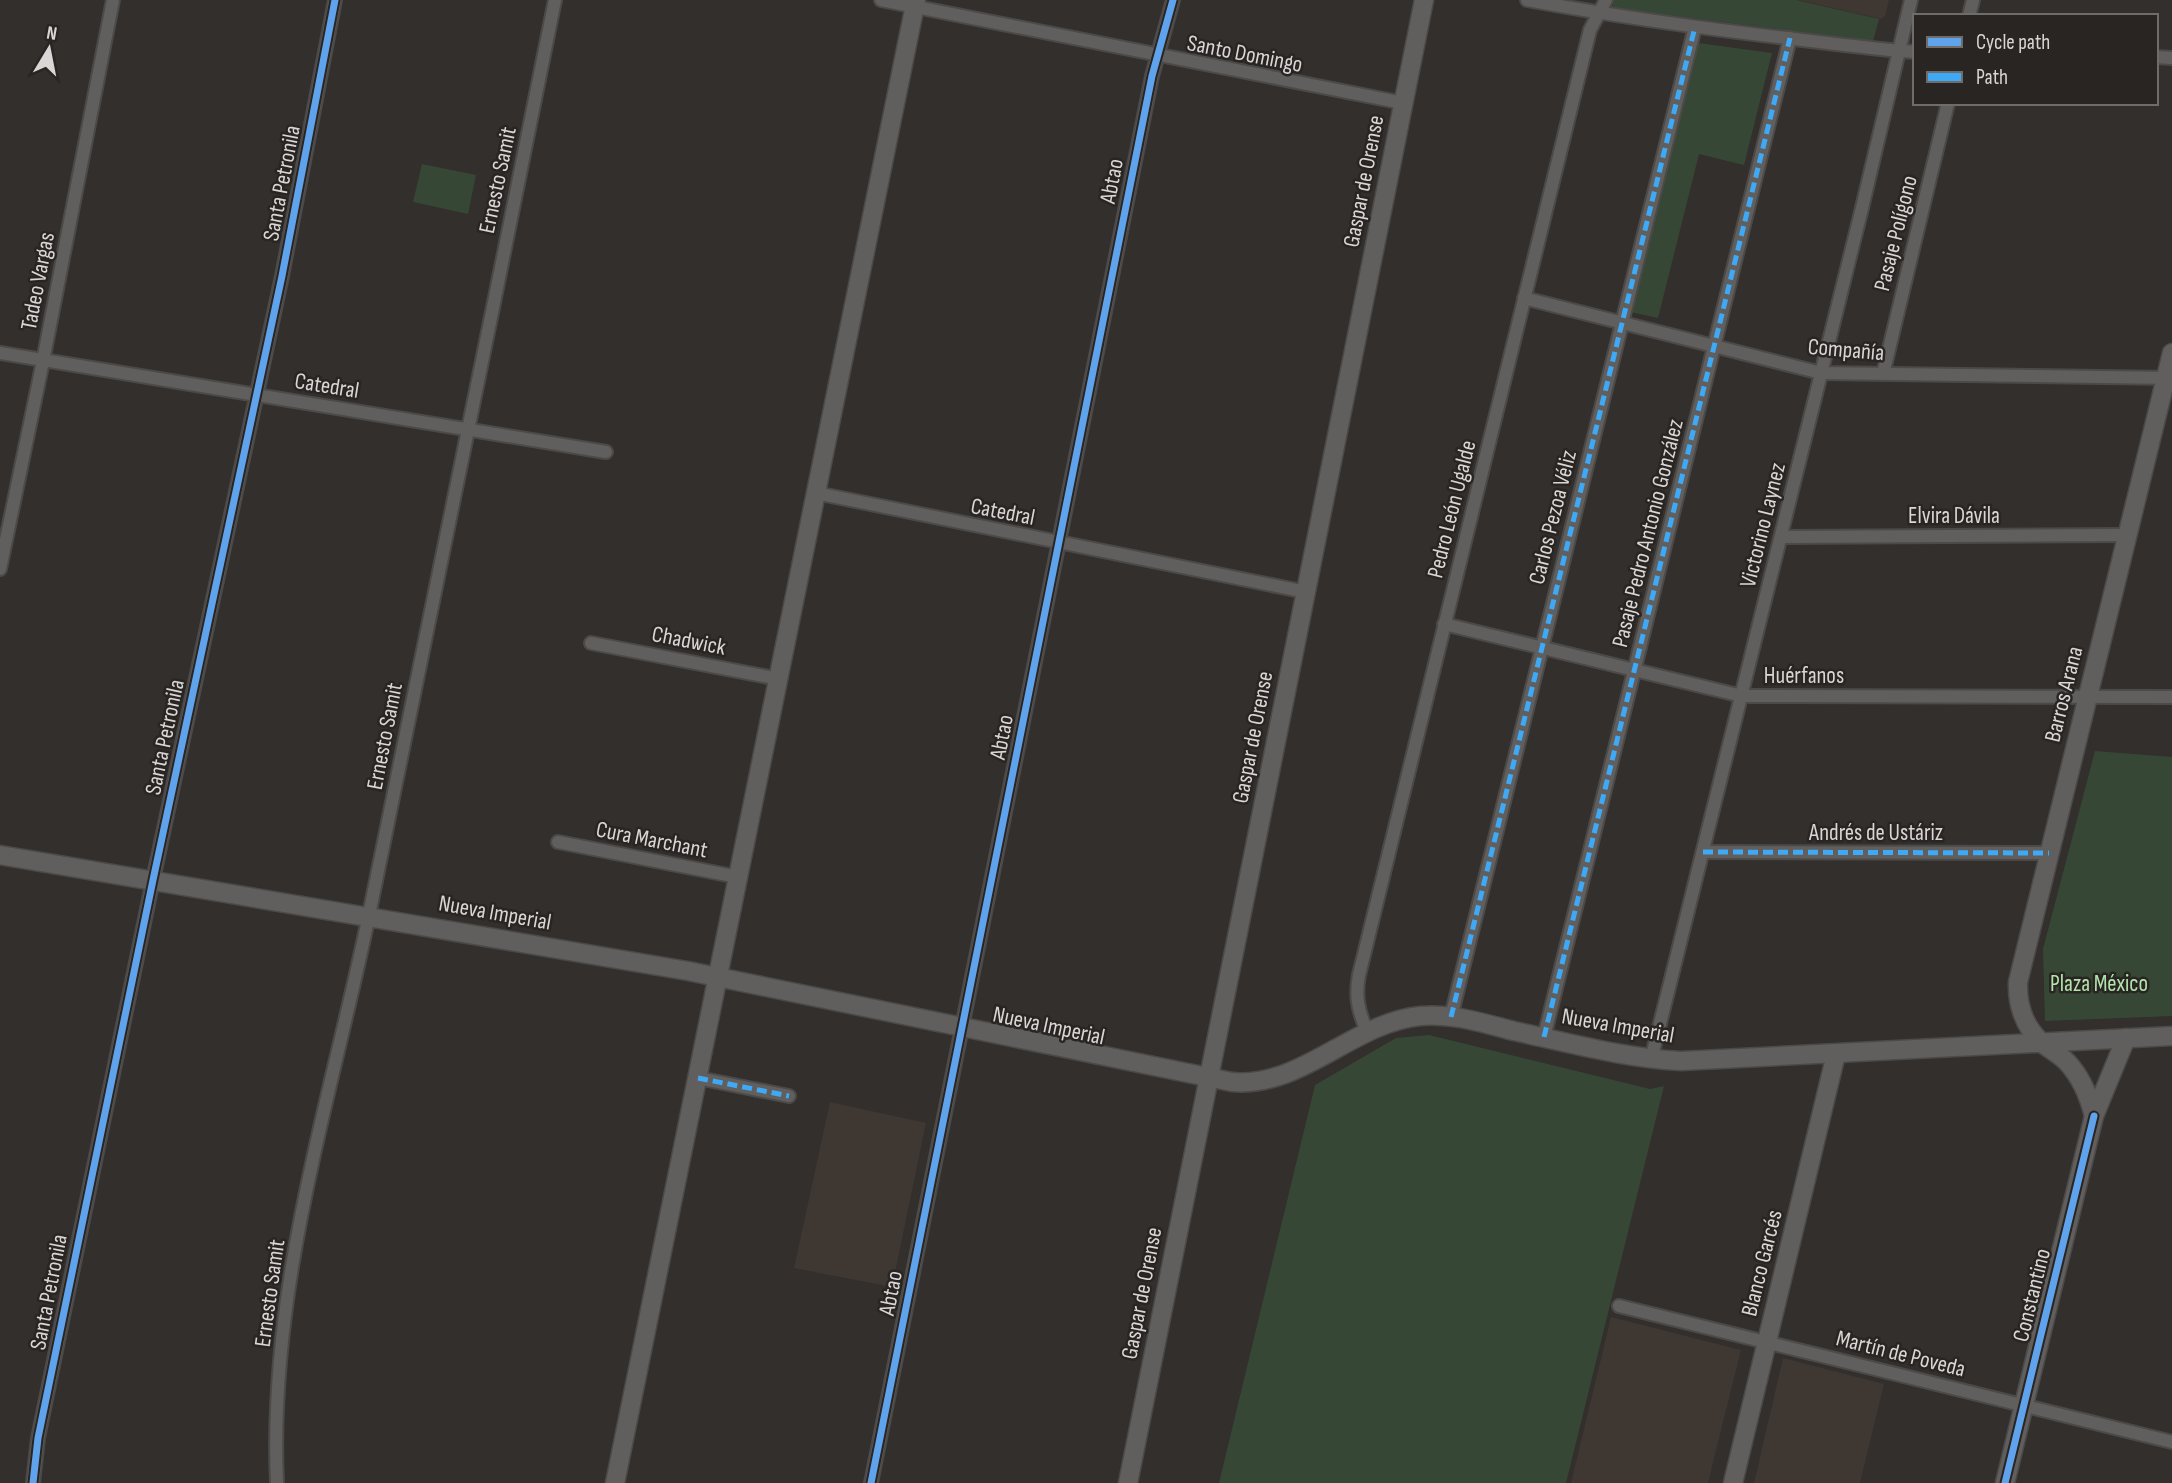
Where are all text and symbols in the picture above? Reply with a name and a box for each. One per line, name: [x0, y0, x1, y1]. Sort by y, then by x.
north arrow: [14, 14, 84, 84]
legend: [1913, 14, 2158, 105]
text: N: [45, 22, 59, 46]
street label: Santo Domingo: [1185, 29, 1305, 79]
text: Cycle path: [1976, 30, 2050, 55]
text: Path: [1976, 65, 2008, 90]
street label: Gaspar de Orense: [1337, 113, 1390, 250]
street label: Santa Petronila: [257, 123, 307, 243]
street label: Ernesto Samit: [473, 124, 523, 236]
street label: Abtao: [1094, 156, 1130, 207]
street label: Pasaje Polígono: [1868, 173, 1924, 294]
street label: Tadeo Vargas: [15, 230, 61, 333]
street label: Compañía: [1807, 333, 1885, 367]
street label: Catedral: [293, 367, 361, 405]
street label: Pasaje Pedro Antonio González: [1606, 416, 1690, 650]
street label: Pedro León Ugalde: [1421, 438, 1483, 581]
street label: Carlos Pezoa Véliz: [1523, 447, 1583, 587]
street label: Victorino Laynez: [1734, 460, 1792, 590]
street label: Catedral: [968, 492, 1037, 532]
street label: Elvira Dávila: [1908, 502, 2000, 530]
street label: Chadwick: [650, 620, 728, 662]
street label: Barros Arana: [2039, 644, 2089, 745]
street label: Huérfanos: [1764, 662, 1844, 690]
street label: Gaspar de Orense: [1226, 669, 1279, 806]
street label: Santa Petronila: [139, 677, 191, 797]
street label: Ernesto Samit: [361, 680, 409, 792]
street label: Abtao: [984, 712, 1020, 763]
street label: Cura Marchant: [594, 815, 710, 865]
street label: Andrés de Ustáriz: [1808, 819, 1943, 847]
street label: Nueva Imperial: [436, 889, 553, 937]
park label: Plaza México: [2050, 970, 2148, 998]
street label: Nueva Imperial: [990, 1000, 1107, 1051]
street label: Nueva Imperial: [1559, 1002, 1676, 1050]
street label: Blanco Garcés: [1735, 1207, 1789, 1319]
street label: Gaspar de Orense: [1115, 1225, 1168, 1362]
street label: Santa Petronila: [24, 1232, 74, 1352]
street label: Ernesto Samit: [249, 1238, 291, 1349]
street label: Constantino: [2007, 1246, 2057, 1345]
street label: Abtao: [873, 1268, 909, 1319]
street label: Martín de Poveda: [1833, 1324, 1968, 1384]

